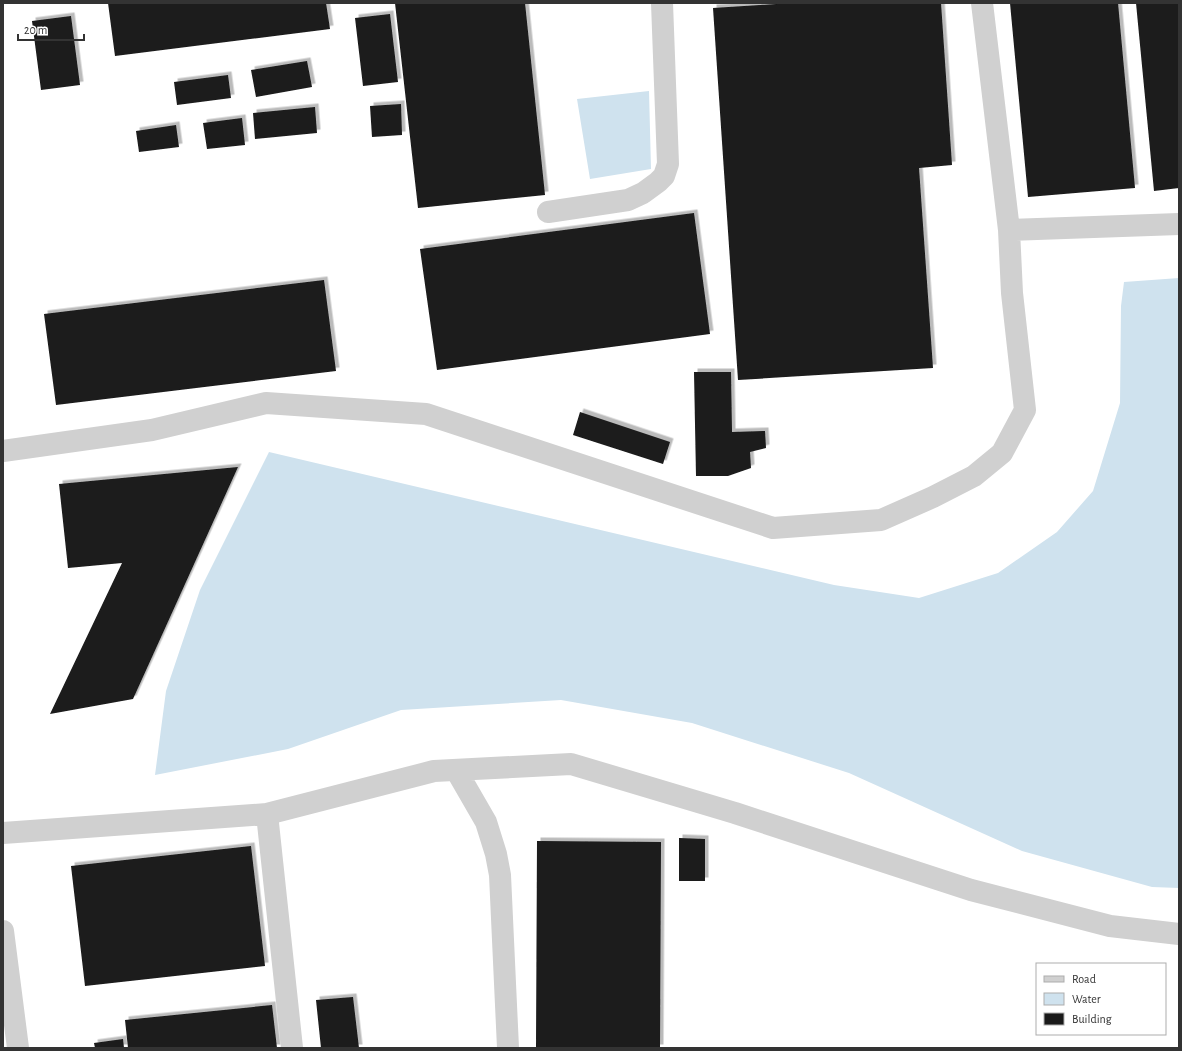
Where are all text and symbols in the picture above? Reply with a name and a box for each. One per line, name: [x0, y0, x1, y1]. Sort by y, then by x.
scale bar: [18, 16, 84, 42]
text: 20 m: [24, 24, 47, 36]
legend: [1036, 963, 1166, 1035]
text: Road: [1072, 973, 1096, 985]
text: Water: [1072, 993, 1101, 1005]
text: Building: [1072, 1013, 1112, 1025]

